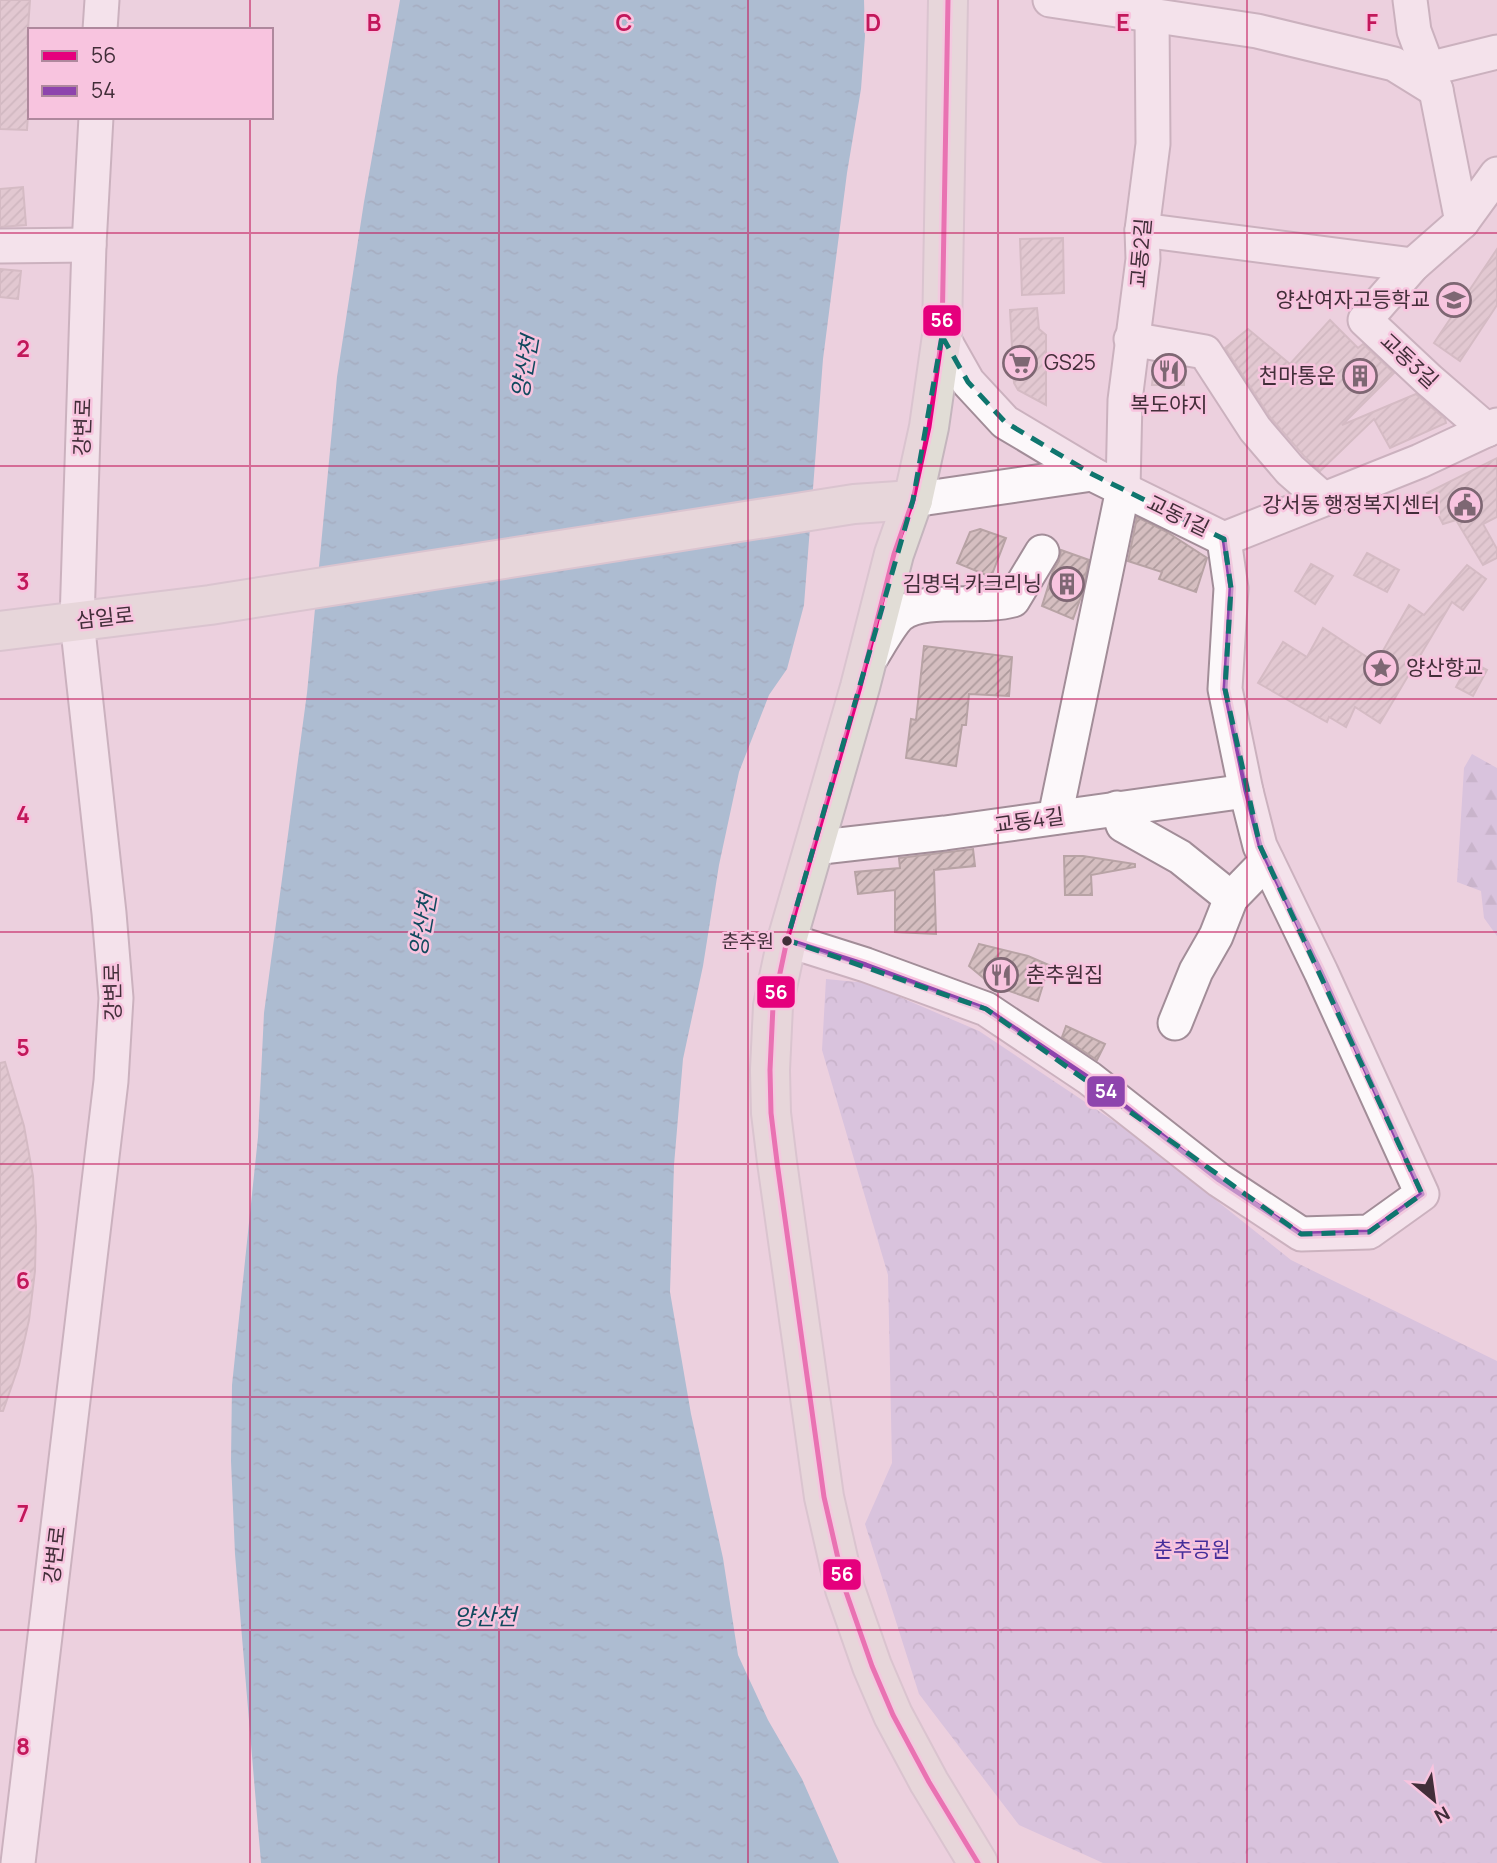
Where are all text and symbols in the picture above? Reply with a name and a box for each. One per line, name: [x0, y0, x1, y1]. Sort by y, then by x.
text: B: [367, 6, 381, 38]
text: C: [616, 6, 633, 38]
text: D: [865, 6, 881, 38]
text: E: [1116, 6, 1130, 38]
text: F: [1366, 6, 1378, 38]
legend: [28, 28, 273, 119]
text: 56: [91, 41, 116, 69]
text: 54: [91, 76, 116, 104]
street label: 교동2길: [1123, 217, 1157, 289]
school or university icon: 양산여자고등학교: [1435, 281, 1473, 319]
place label: 양산여자고등학교: [1275, 285, 1430, 313]
line badge: 56: [922, 304, 962, 337]
text: 56: [931, 307, 953, 333]
street label: 교동3길: [1375, 326, 1445, 394]
water label: 양산천: [503, 330, 546, 401]
text: 2: [16, 332, 30, 364]
supermarket icon: GS25: [1001, 344, 1039, 382]
place label: GS25: [1044, 348, 1096, 376]
restaurant icon: 복도야지: [1150, 352, 1188, 390]
building icon: 천마통운: [1341, 357, 1379, 395]
place label: 천마통운: [1259, 361, 1336, 389]
place label: 복도야지: [1130, 390, 1208, 418]
street label: 강변로: [67, 398, 97, 456]
public building icon: 강서동 행정복지센터: [1446, 486, 1484, 524]
street label: 교동1길: [1143, 488, 1214, 542]
place label: 강서동 행정복지센터: [1262, 490, 1440, 518]
text: 3: [16, 565, 30, 597]
building icon: 김명덕 카크리닝: [1048, 565, 1086, 603]
place label: 김명덕 카크리닝: [903, 569, 1042, 597]
street label: 삼일로: [75, 600, 135, 634]
place icon: 양산향교: [1362, 649, 1400, 687]
place label: 양산향교: [1406, 653, 1483, 681]
text: 4: [16, 798, 30, 830]
street label: 교동4길: [992, 801, 1066, 839]
water label: 양산천: [401, 888, 444, 959]
place label: 춘추원: [722, 928, 774, 954]
marker: 춘추원: [780, 934, 794, 948]
restaurant icon: 춘추원집: [982, 956, 1020, 994]
place label: 춘추원집: [1026, 960, 1103, 988]
street label: 강변로: [97, 963, 127, 1021]
line badge: 56: [756, 975, 796, 1009]
text: 56: [765, 979, 787, 1005]
text: 5: [16, 1031, 30, 1063]
line badge: 54: [1086, 1075, 1126, 1108]
text: 54: [1095, 1078, 1117, 1104]
text: 6: [16, 1264, 30, 1296]
text: 7: [17, 1497, 29, 1529]
street label: 강변로: [37, 1524, 71, 1585]
park label: 춘추공원: [1153, 1535, 1231, 1563]
line badge: 56: [822, 1558, 862, 1591]
text: 56: [831, 1561, 853, 1587]
water label: 양산천: [453, 1600, 520, 1632]
text: 8: [16, 1730, 30, 1762]
north arrow: [1399, 1765, 1469, 1835]
text: N: [1430, 1800, 1455, 1830]

